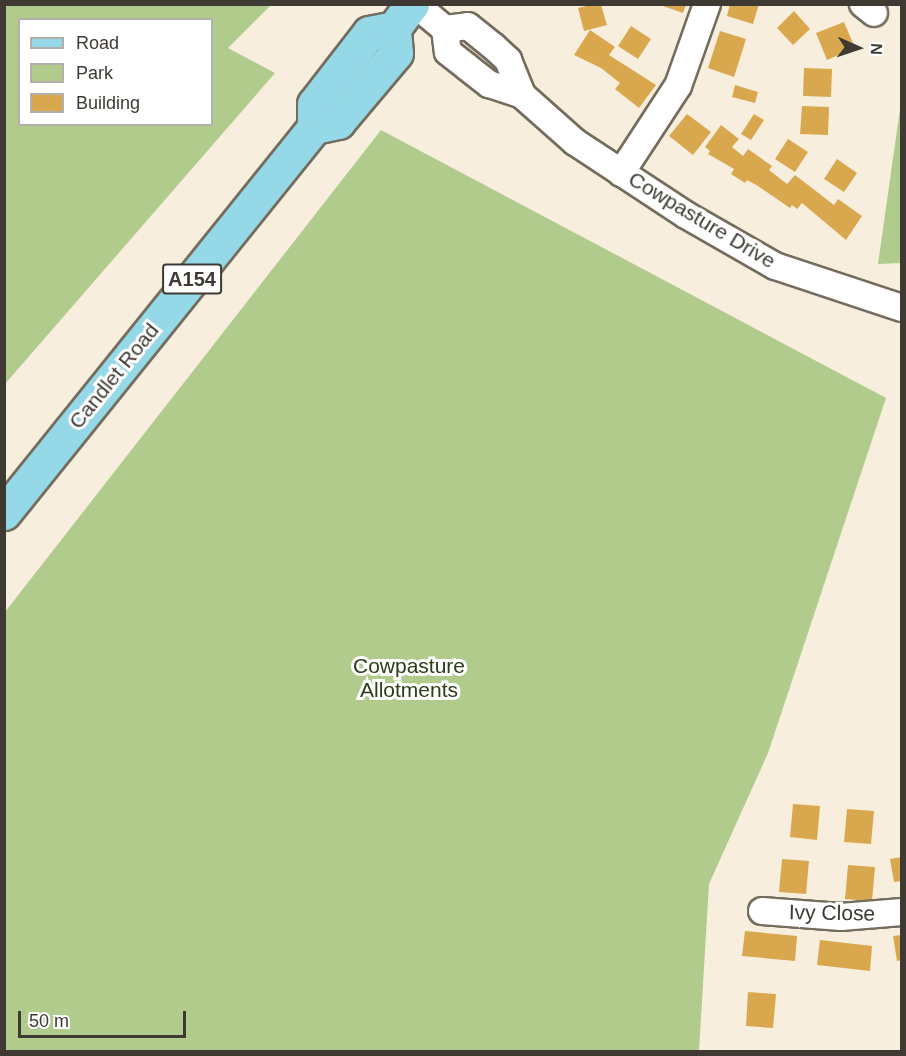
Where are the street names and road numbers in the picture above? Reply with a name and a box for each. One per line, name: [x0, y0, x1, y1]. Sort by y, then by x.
street label: Cowpasture Drive: [624, 166, 780, 274]
road number: A154: [162, 262, 222, 296]
street label: Candlet Road: [64, 318, 164, 434]
street label: Ivy Close: [789, 900, 875, 926]

